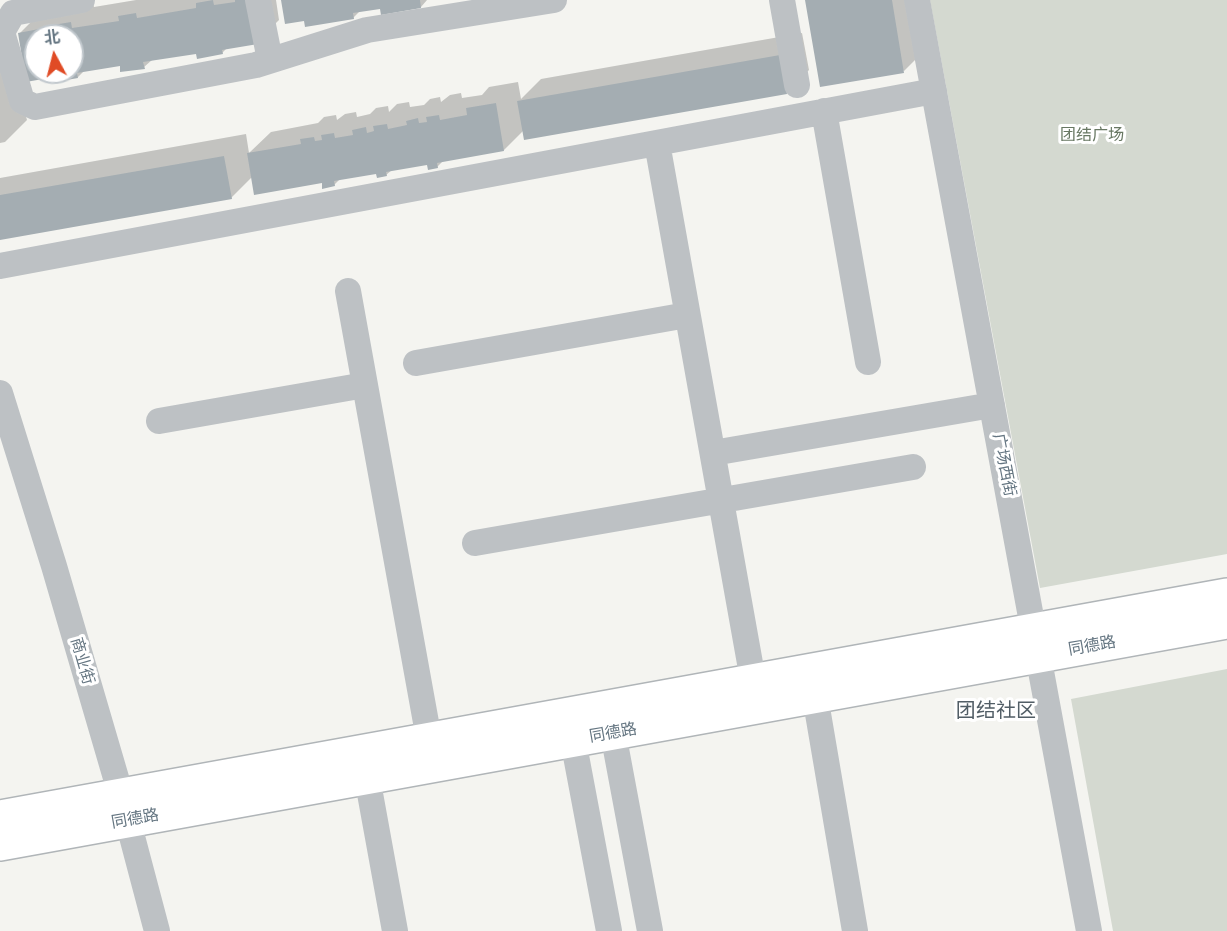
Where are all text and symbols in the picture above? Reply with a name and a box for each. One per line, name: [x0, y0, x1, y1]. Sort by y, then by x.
north arrow: [24, 24, 84, 84]
text: 北: [43, 27, 61, 48]
park label: 团结广场: [1060, 125, 1124, 145]
street label: 广场西街: [988, 432, 1020, 498]
street label: 同德路: [1067, 632, 1117, 660]
street label: 商业街: [66, 635, 98, 687]
district label: 团结社区: [956, 699, 1036, 723]
street label: 同德路: [588, 719, 638, 747]
street label: 同德路: [110, 805, 160, 833]

